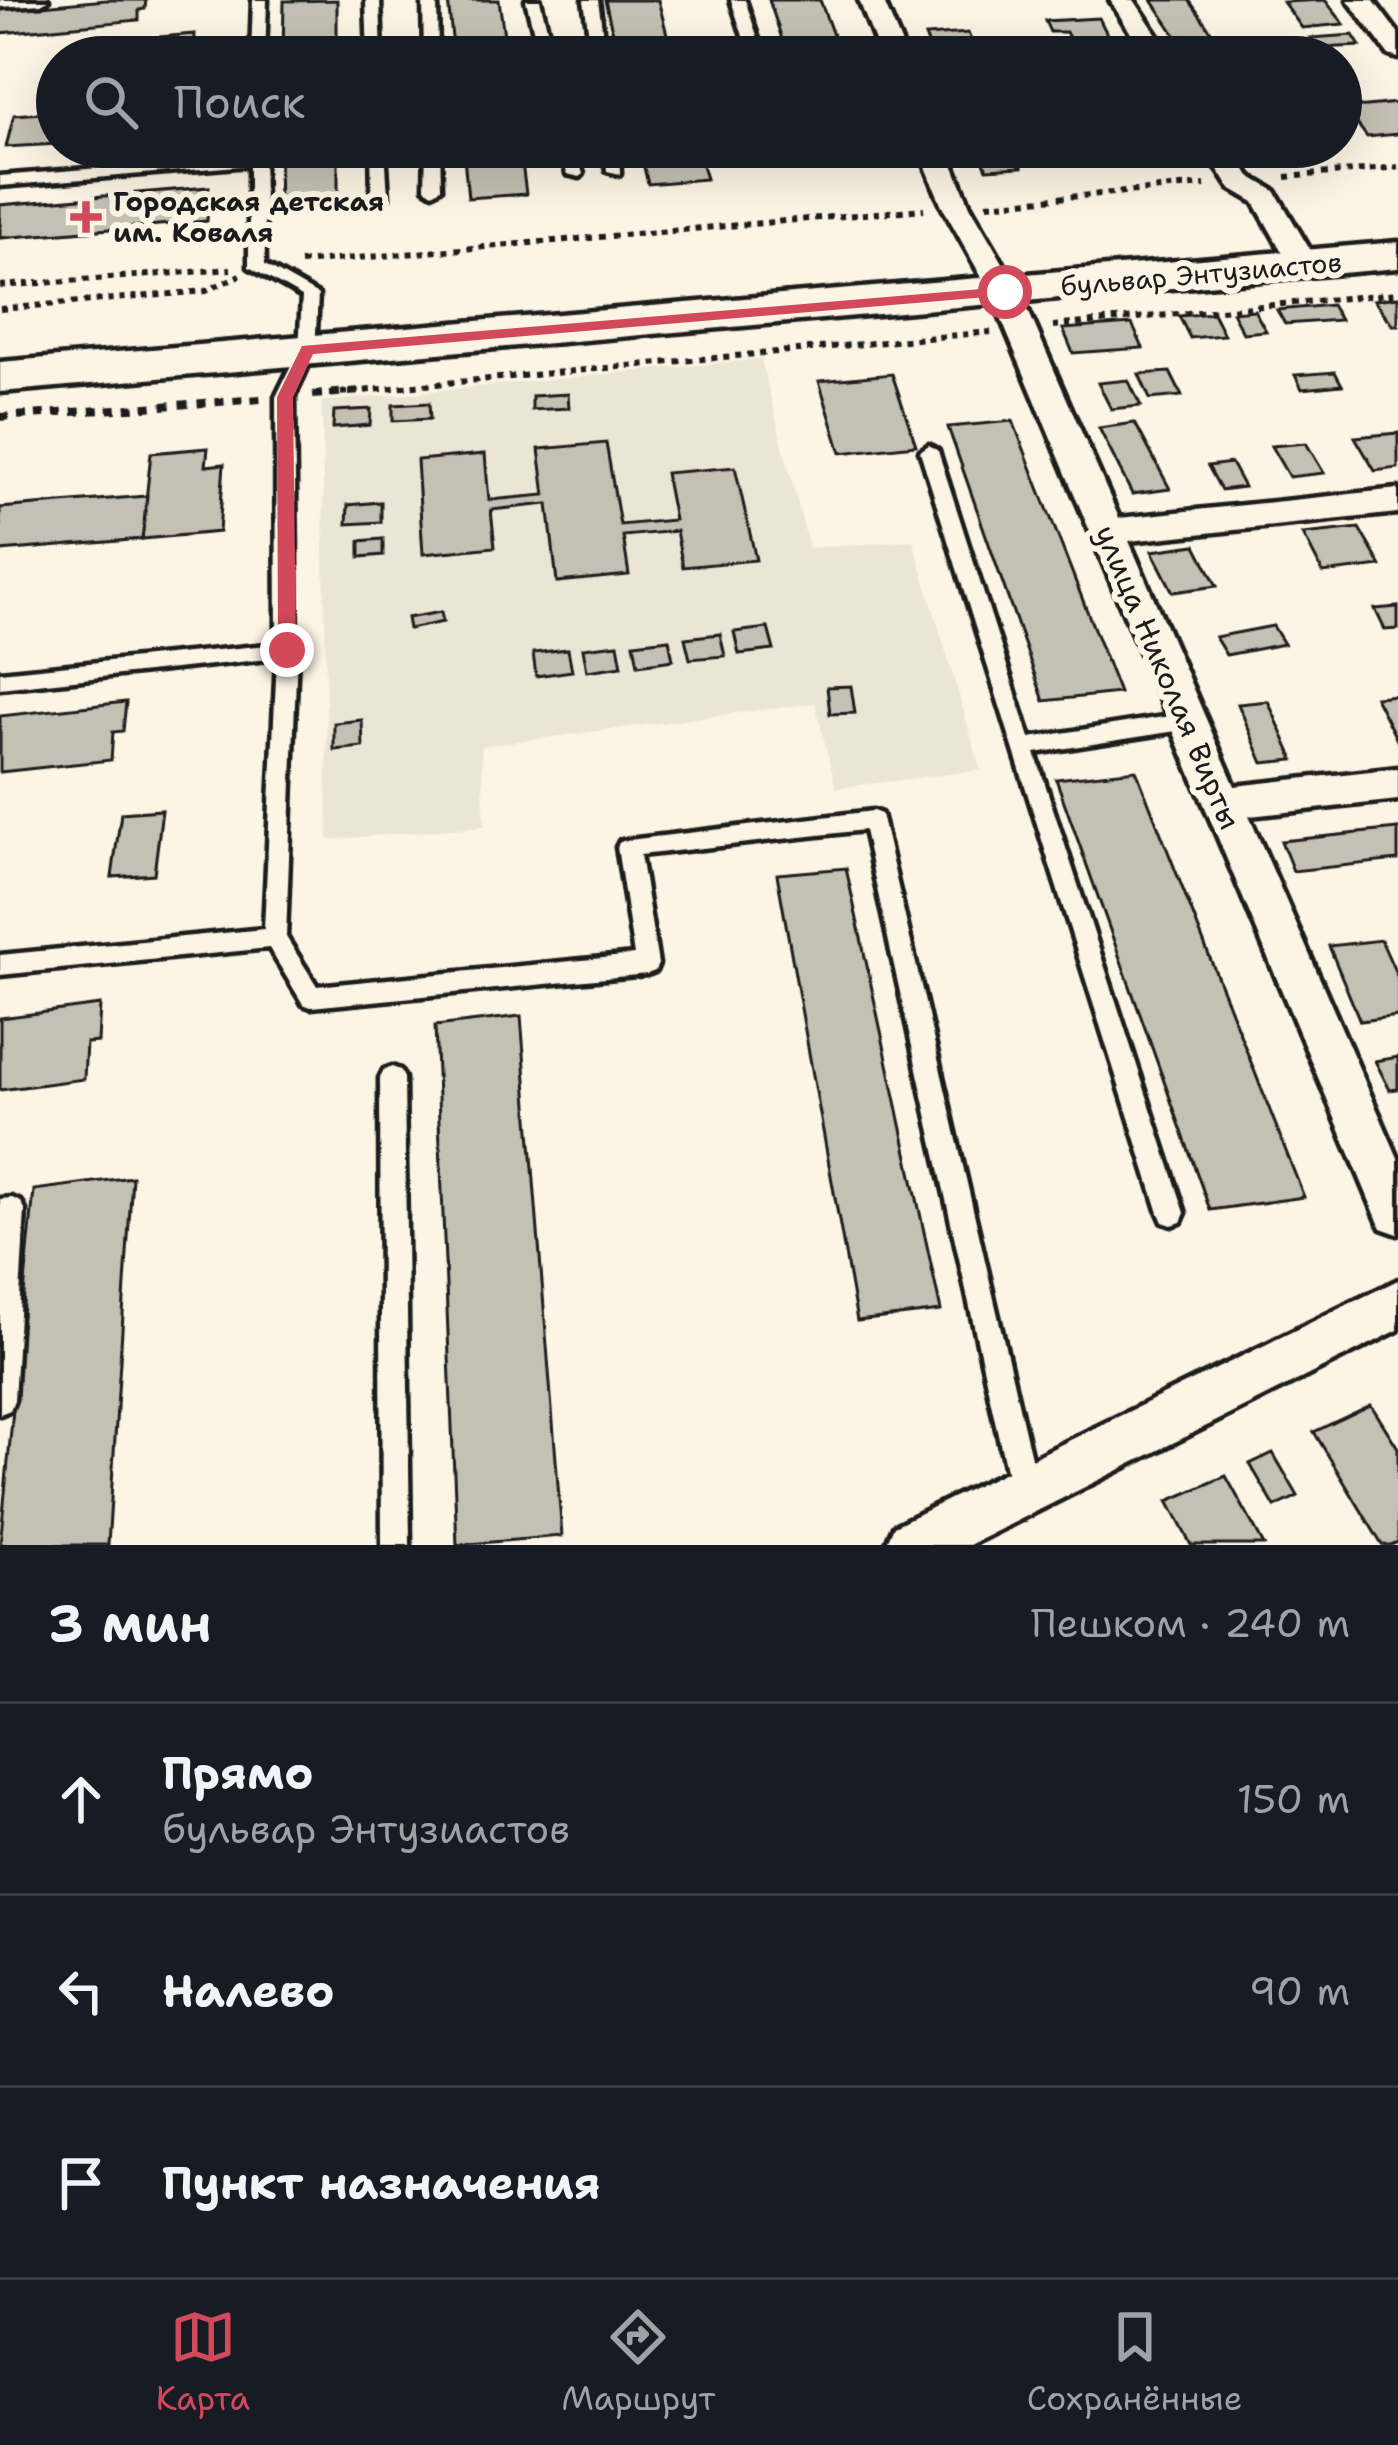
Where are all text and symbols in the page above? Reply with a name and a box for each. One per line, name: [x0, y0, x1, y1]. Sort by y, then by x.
search box: [36, 36, 1362, 168]
icon: search: [78, 69, 144, 135]
text: Поиск: [174, 72, 305, 132]
place label: Городская детская им. Коваля: [113, 183, 384, 251]
marker: Городская детская им. Коваля: [70, 201, 102, 233]
street label: бульвар Энтузиастов: [1059, 243, 1343, 305]
route start: [978, 265, 1032, 319]
street label: улица Николая Вирты: [1085, 519, 1251, 835]
route end: [260, 623, 314, 677]
text: 3 мин: [48, 1589, 212, 1657]
text: Пешком · 240 m: [1031, 1597, 1350, 1649]
text: Прямо: [162, 1743, 313, 1803]
icon: ahead: [48, 1766, 114, 1832]
text: 150 m: [1237, 1773, 1350, 1825]
text: бульвар Энтузиастов: [162, 1803, 570, 1855]
icon: left: [48, 1958, 114, 2024]
text: Налево: [162, 1961, 335, 2021]
text: 90 m: [1249, 1965, 1350, 2017]
icon: arrive: [48, 2150, 114, 2216]
text: Пункт назначения: [162, 2153, 601, 2213]
tab: Карта: [156, 2304, 250, 2421]
tab: Маршрут: [561, 2304, 715, 2421]
tab: Сохранённые: [1027, 2304, 1242, 2421]

